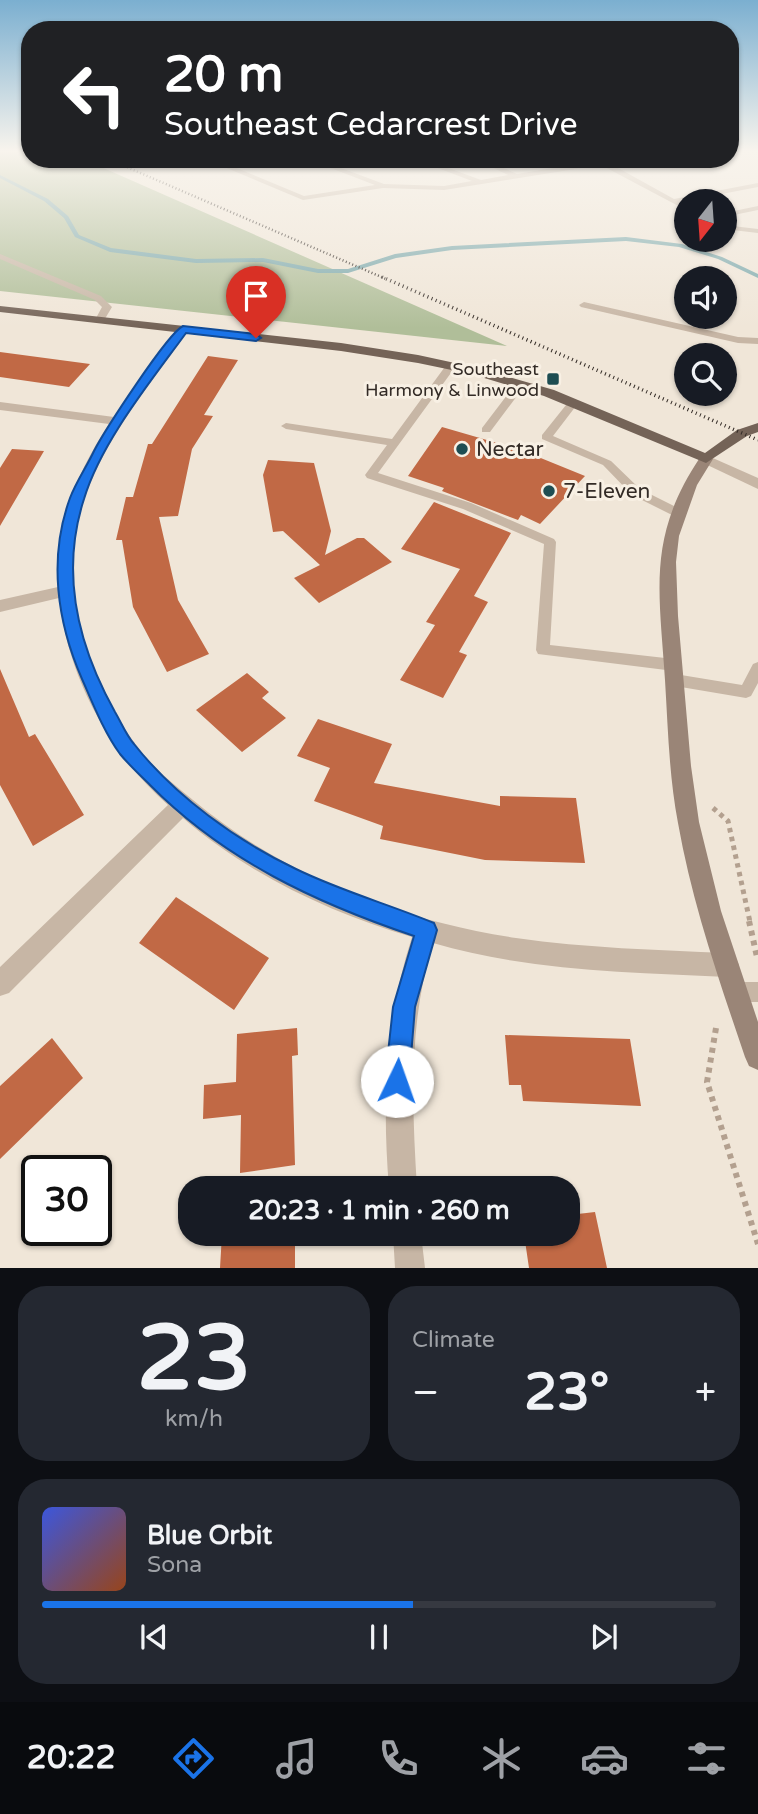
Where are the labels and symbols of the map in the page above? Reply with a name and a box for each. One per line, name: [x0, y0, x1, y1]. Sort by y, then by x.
north arrow: [674, 189, 737, 252]
pin: [226, 266, 286, 338]
place label: Southeast Harmony & Linwood: [365, 358, 539, 401]
marker: Southeast Harmony & Linwood: [545, 371, 561, 387]
place label: Nectar: [476, 437, 544, 462]
marker: Nectar: [454, 441, 470, 457]
place label: 7-Eleven: [563, 479, 650, 504]
marker: 7-Eleven: [541, 483, 557, 499]
position arrow: [360, 1044, 434, 1118]
speed limit sign: 30: [21, 1155, 112, 1246]

